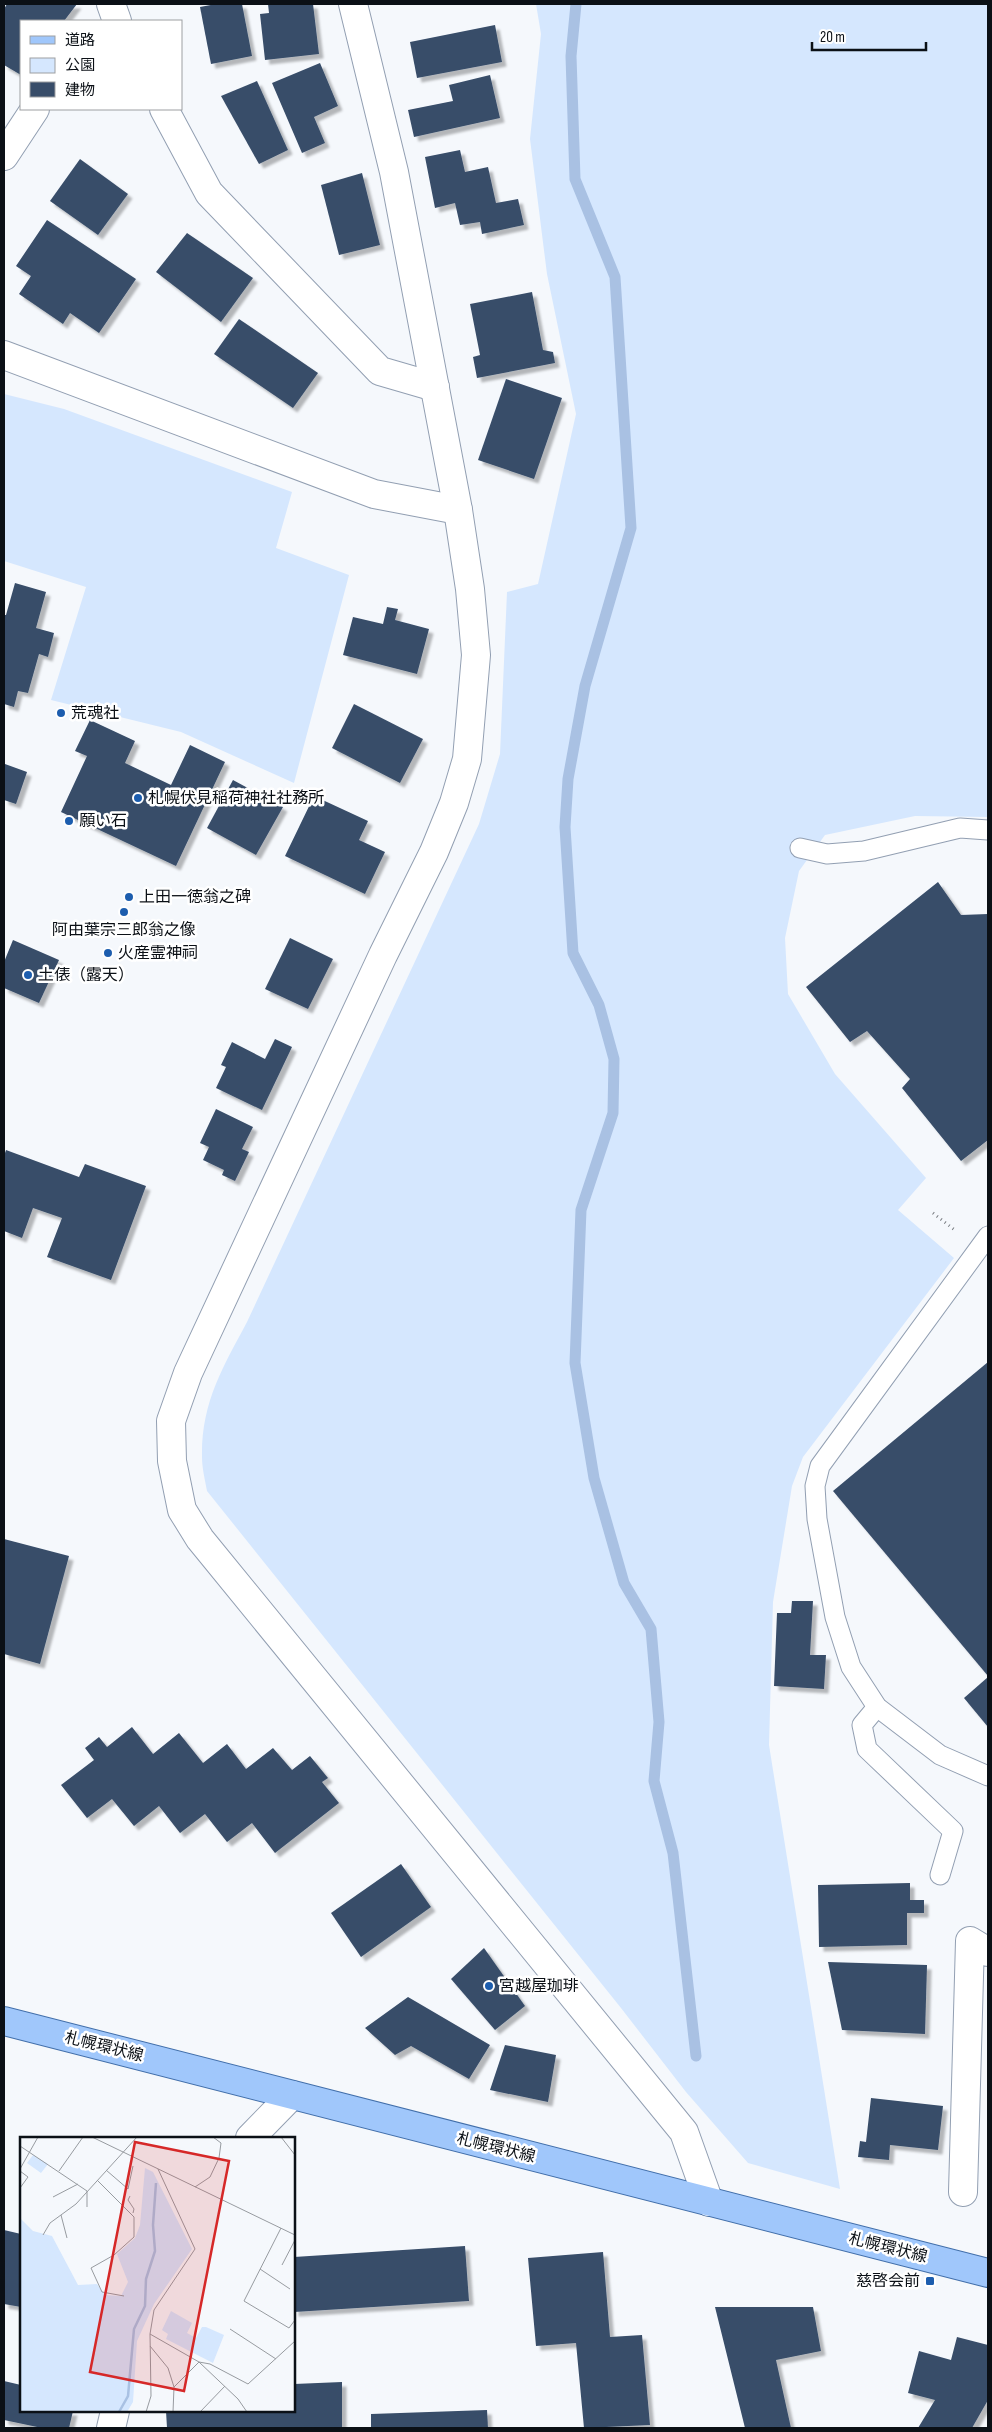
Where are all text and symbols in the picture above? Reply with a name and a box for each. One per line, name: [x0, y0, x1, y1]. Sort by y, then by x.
legend: [20, 20, 182, 110]
scale bar: [812, 20, 926, 52]
text: 20 m: [820, 28, 845, 47]
text: 道路: [65, 31, 95, 50]
text: 公園: [65, 56, 95, 75]
text: 建物: [65, 81, 95, 100]
place label: 荒魂社: [71, 704, 119, 723]
marker: 荒魂社: [55, 707, 67, 719]
place label: 札幌伏見稲荷神社社務所: [148, 789, 324, 808]
marker: 札幌伏見稲荷神社社務所: [132, 792, 144, 804]
place label: 願い石: [79, 812, 127, 831]
marker: 願い石: [63, 815, 75, 827]
place label: 上田一徳翁之碑: [139, 888, 251, 907]
marker: 上田一徳翁之碑: [123, 891, 135, 903]
marker: 阿由葉宗三郎翁之像: [118, 906, 130, 918]
place label: 阿由葉宗三郎翁之像: [52, 921, 196, 940]
place label: 火産霊神祠: [118, 944, 198, 963]
marker: 火産霊神祠: [102, 947, 114, 959]
place label: 土俵（露天）: [38, 966, 134, 985]
marker: 土俵（露天）: [22, 969, 34, 981]
place label: 宮越屋珈琲: [499, 1977, 579, 1996]
marker: 宮越屋珈琲: [483, 1980, 495, 1992]
street label: 札幌環状線: [63, 2028, 145, 2066]
street label: 札幌環状線: [455, 2129, 537, 2167]
inset map: [20, 2137, 295, 2412]
street label: 札幌環状線: [847, 2229, 929, 2267]
place label: 慈啓会前: [856, 2272, 920, 2291]
marker: 慈啓会前: [924, 2275, 936, 2287]

